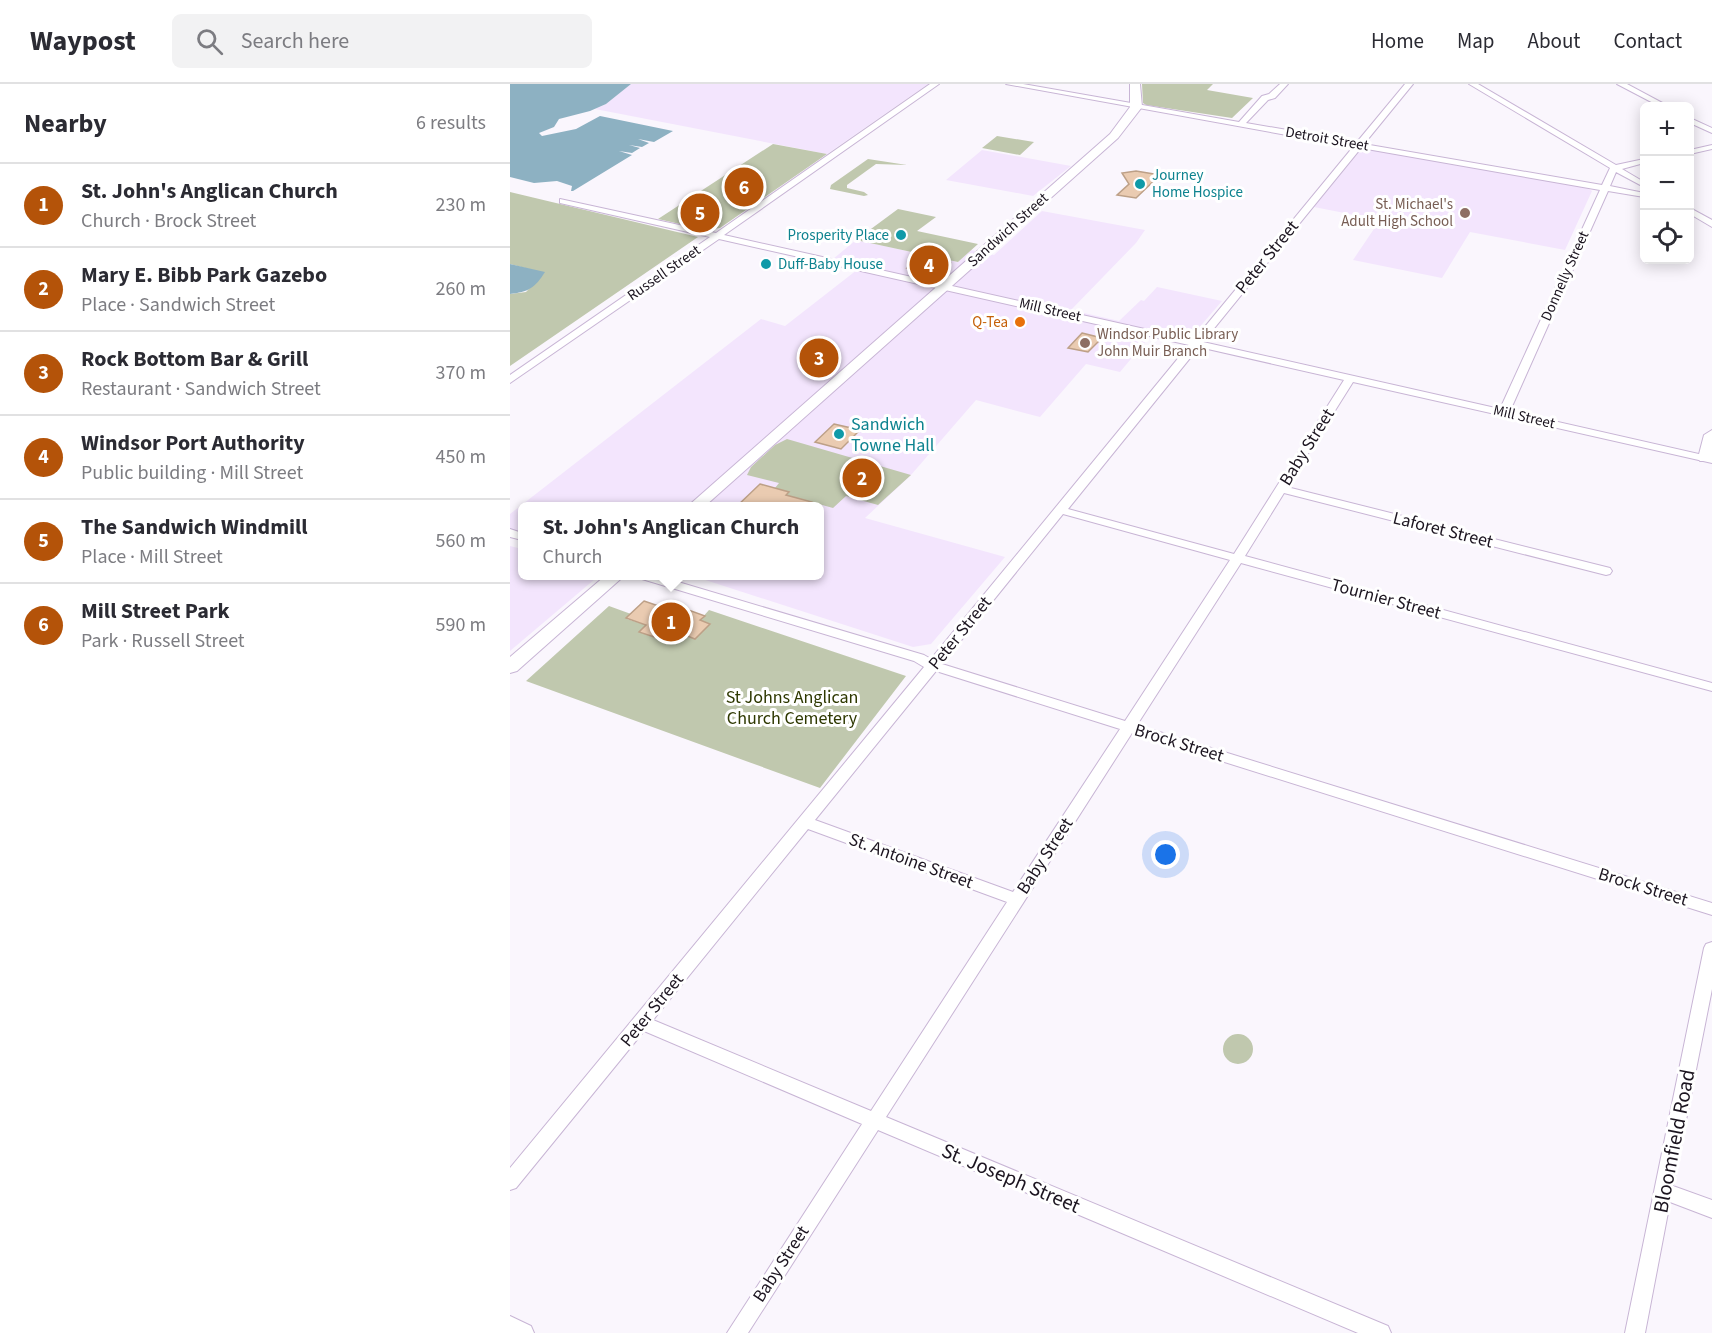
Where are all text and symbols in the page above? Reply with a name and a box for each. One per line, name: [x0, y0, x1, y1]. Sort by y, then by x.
search box: [172, 14, 592, 68]
text: Waypost: [30, 21, 136, 61]
icon: search: [193, 25, 226, 58]
text: Search here: [241, 25, 349, 57]
text: Home: [1371, 26, 1424, 56]
text: Map: [1457, 26, 1495, 56]
text: About: [1528, 26, 1580, 56]
text: Contact: [1613, 26, 1682, 56]
map controls: [1640, 102, 1694, 264]
button: +: [1640, 102, 1694, 156]
text: Nearby: [24, 105, 107, 142]
text: 6 results: [416, 109, 486, 137]
street label: Detroit Street: [1284, 121, 1370, 157]
button: −: [1640, 156, 1694, 210]
pin: 6: [724, 164, 764, 210]
place label: Journey Home Hospice: [1152, 165, 1243, 203]
text: St. John's Anglican Church: [81, 175, 338, 207]
marker: Journey Home Hospice: [1133, 177, 1147, 191]
street label: Sandwich Street: [963, 188, 1053, 272]
pin: 5: [680, 190, 720, 236]
text: 1: [38, 191, 49, 219]
text: 230 m: [436, 191, 486, 219]
place label: St. Michael's Adult High School: [1341, 194, 1453, 232]
marker: St. Michael's Adult High School: [1458, 206, 1472, 220]
text: Church · Brock Street: [81, 207, 256, 235]
button: locate: [1640, 210, 1694, 264]
street label: Peter Street: [1230, 215, 1304, 299]
place label: Prosperity Place: [787, 225, 889, 246]
marker: Prosperity Place: [894, 228, 908, 242]
street label: Donnelly Street: [1536, 228, 1594, 324]
street label: Russell Street: [623, 240, 705, 306]
pin: 4: [910, 242, 948, 288]
place label: Duff-Baby House: [778, 254, 883, 275]
marker: Duff-Baby House: [759, 257, 773, 271]
text: Mary E. Bibb Park Gazebo: [81, 259, 327, 291]
text: 2: [38, 275, 49, 303]
text: 260 m: [436, 275, 486, 303]
text: Place · Sandwich Street: [81, 291, 275, 319]
street label: Mill Street: [1017, 293, 1083, 327]
place label: Q-Tea: [972, 312, 1008, 333]
marker: Q-Tea: [1013, 315, 1027, 329]
place label: Windsor Public Library John Muir Branch: [1097, 324, 1238, 362]
pin: 3: [800, 336, 838, 380]
marker: Windsor Public Library John Muir Branch: [1078, 336, 1092, 350]
text: Rock Bottom Bar & Grill: [81, 343, 308, 375]
text: 3: [38, 359, 49, 387]
text: 370 m: [436, 359, 486, 387]
text: Restaurant · Sandwich Street: [81, 375, 321, 403]
street label: Mill Street: [1491, 400, 1557, 434]
street label: Baby Street: [1273, 404, 1341, 490]
place label: Sandwich Towne Hall: [851, 412, 934, 458]
text: Windsor Port Authority: [81, 427, 305, 459]
marker: Sandwich Towne Hall: [832, 427, 846, 441]
text: 4: [38, 443, 49, 471]
text: 450 m: [436, 443, 486, 471]
pin: 2: [842, 456, 882, 500]
text: Public building · Mill Street: [81, 459, 303, 487]
popup: [518, 502, 824, 580]
street label: Laforet Street: [1390, 506, 1496, 554]
text: The Sandwich Windmill: [81, 511, 308, 543]
text: St. John's Anglican Church: [543, 511, 799, 543]
text: 5: [38, 527, 49, 555]
text: 560 m: [436, 527, 486, 555]
text: Place · Mill Street: [81, 543, 223, 571]
text: Church: [543, 543, 603, 571]
street label: Tournier Street: [1328, 572, 1444, 626]
street label: Peter Street: [923, 591, 997, 675]
text: Mill Street Park: [81, 595, 230, 627]
pin: 1: [652, 600, 690, 644]
text: 6: [38, 611, 49, 639]
text: 590 m: [436, 611, 486, 639]
text: Park · Russell Street: [81, 627, 245, 655]
park label: St Johns Anglican Church Cemetery: [726, 685, 858, 731]
street label: Brock Street: [1131, 718, 1227, 768]
street label: Baby Street: [1011, 813, 1079, 899]
street label: St. Antoine Street: [845, 827, 977, 895]
your location: [1151, 840, 1180, 869]
street label: Brock Street: [1595, 862, 1691, 912]
street label: Peter Street: [615, 968, 689, 1052]
street label: Bloomfield Road: [1645, 1067, 1703, 1215]
street label: St. Joseph Street: [937, 1135, 1085, 1221]
street label: Baby Street: [747, 1221, 815, 1307]

